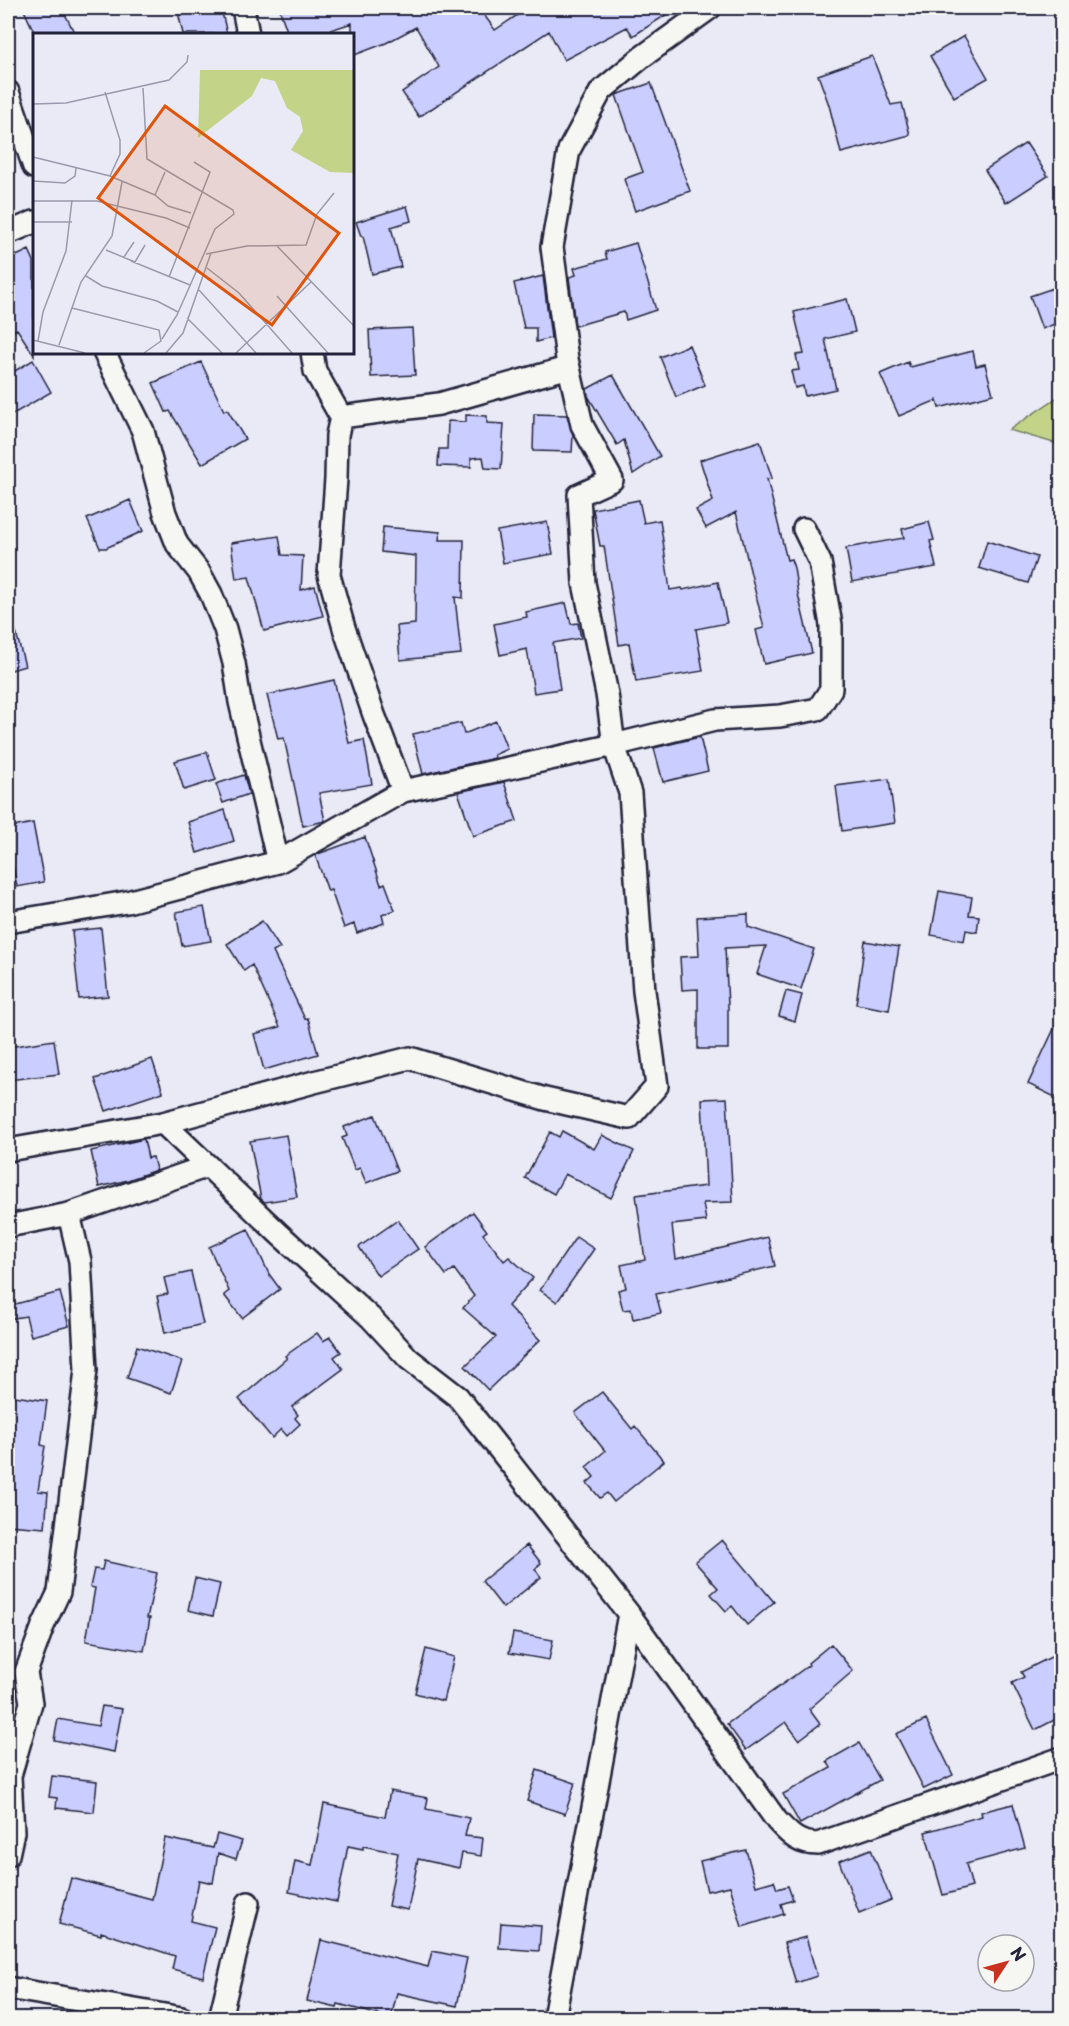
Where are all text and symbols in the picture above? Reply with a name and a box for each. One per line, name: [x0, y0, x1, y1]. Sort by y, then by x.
inset map: [33, 33, 354, 354]
north arrow: [976, 1933, 1036, 1993]
text: N: [1006, 1941, 1032, 1966]

